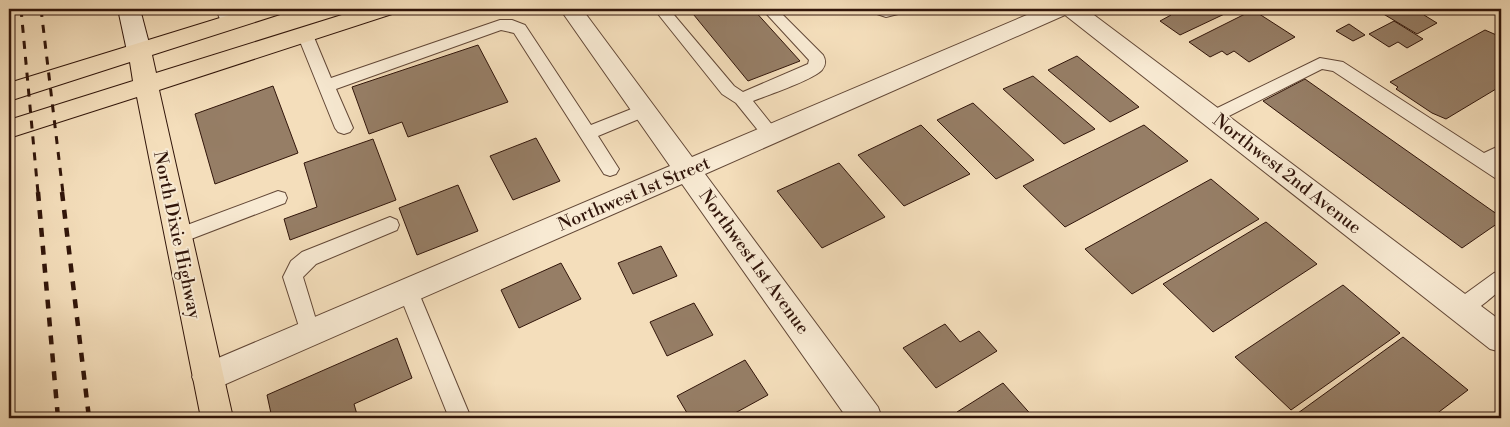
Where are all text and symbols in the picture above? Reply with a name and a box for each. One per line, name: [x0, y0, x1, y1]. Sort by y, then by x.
street label: Northwest 2nd Avenue: [1208, 109, 1366, 239]
street label: North Dixie Highway: [148, 149, 206, 321]
street label: Northwest 1st Street: [554, 151, 714, 236]
street label: Northwest 1st Avenue: [694, 185, 814, 339]

